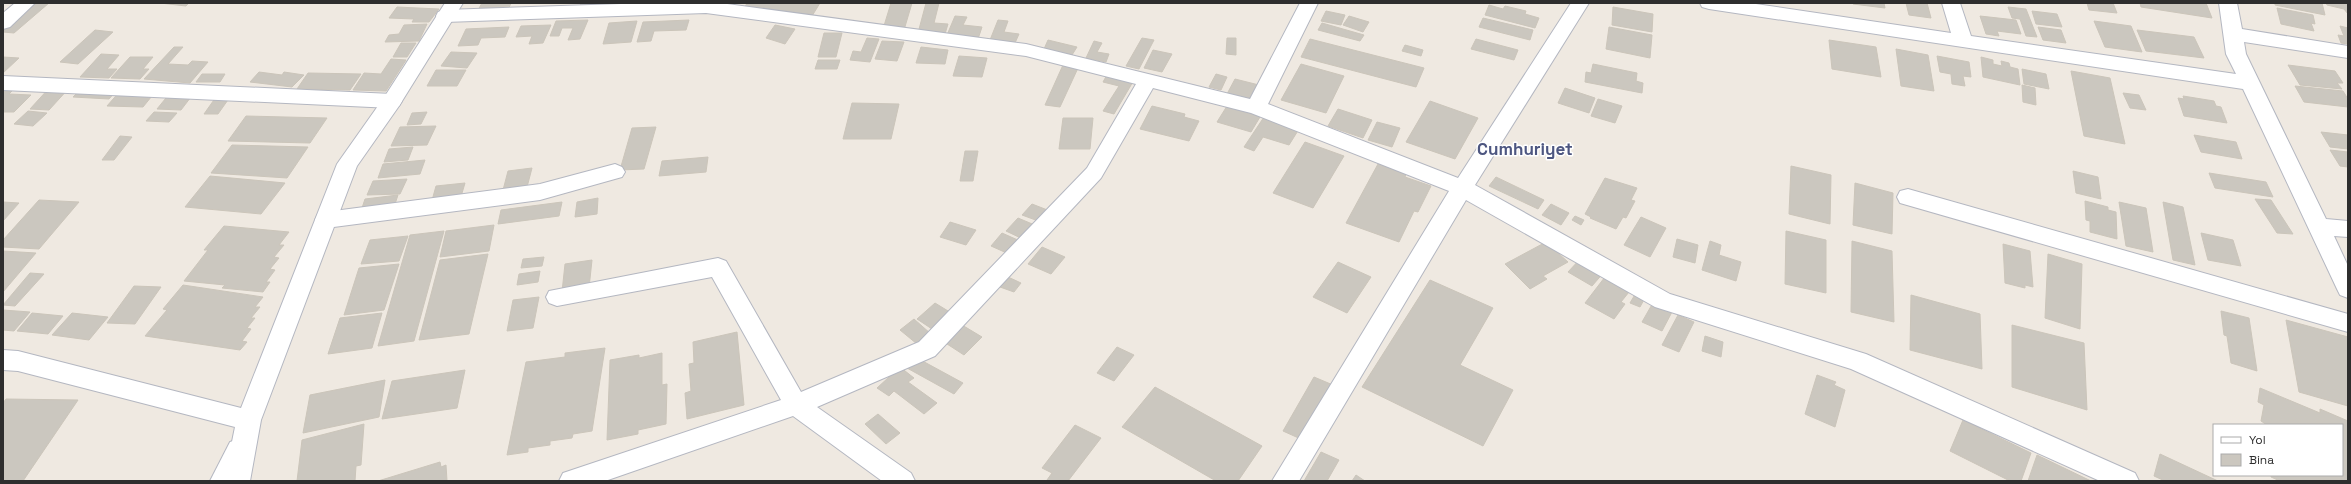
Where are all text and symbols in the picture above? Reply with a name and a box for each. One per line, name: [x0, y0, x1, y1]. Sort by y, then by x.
district label: Cumhuriyet: [1477, 138, 1573, 160]
legend: [2213, 424, 2343, 476]
text: Yol: [2249, 432, 2266, 448]
text: Bina: [2249, 452, 2274, 468]

